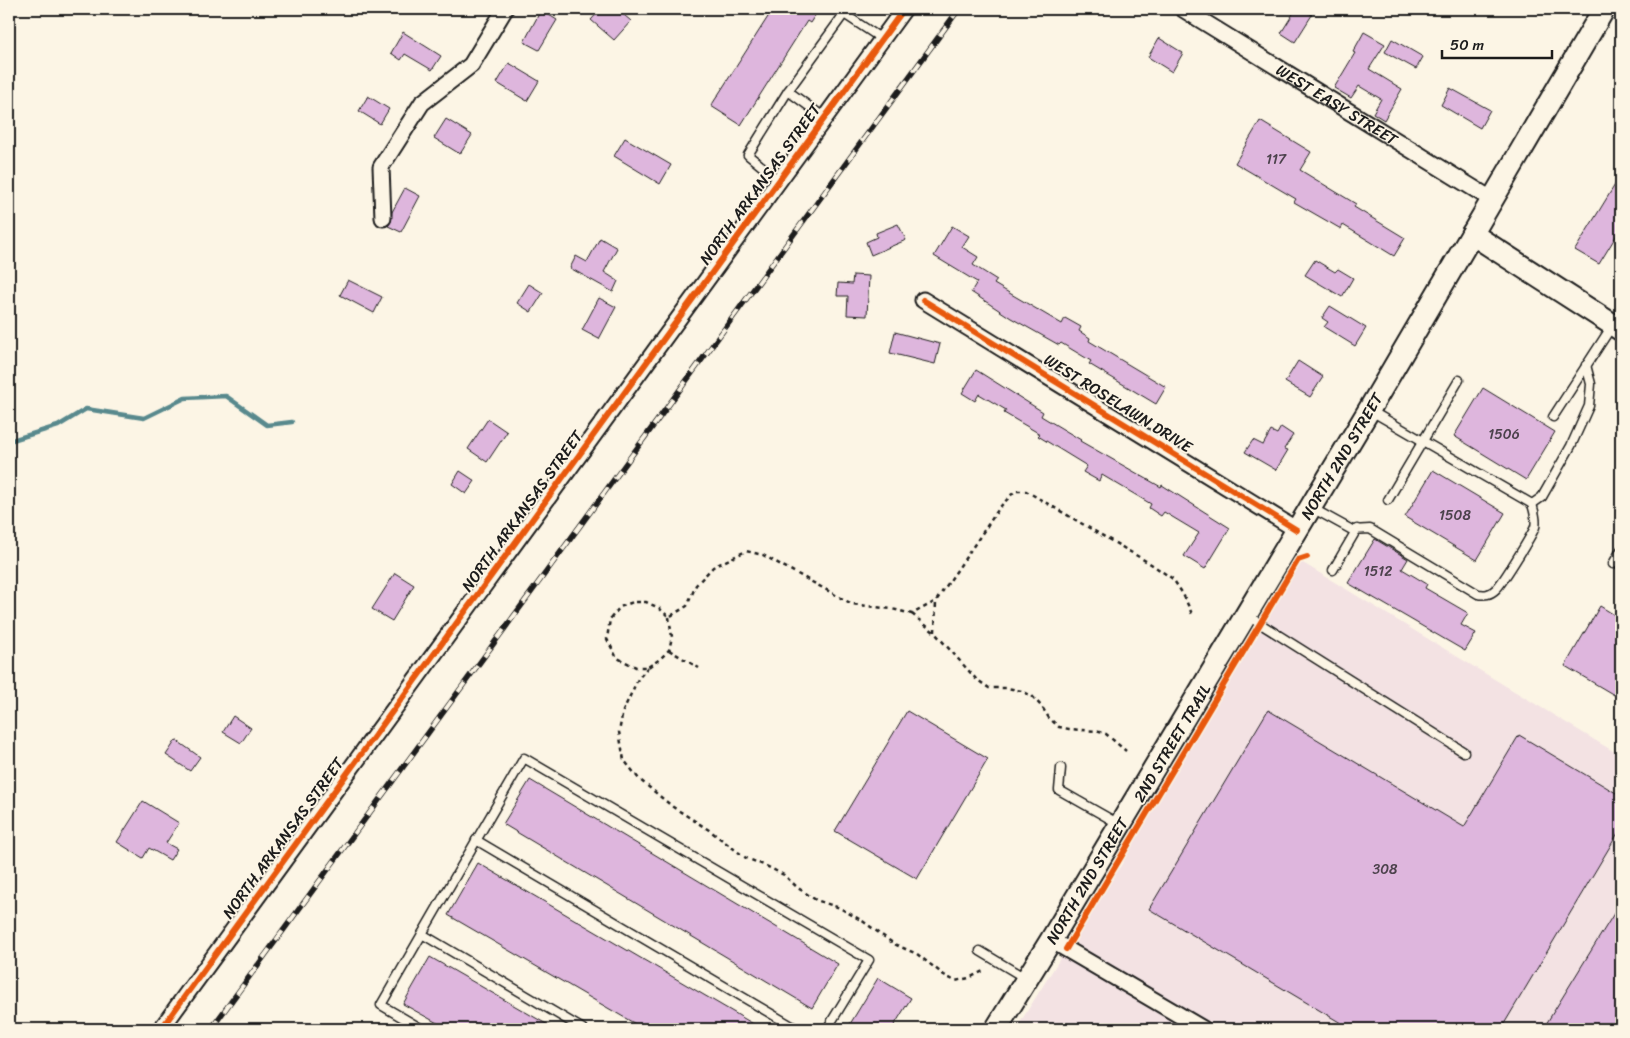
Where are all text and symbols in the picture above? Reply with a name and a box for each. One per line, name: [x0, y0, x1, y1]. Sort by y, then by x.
scale bar: [1442, 28, 1552, 60]
text: 50 m: [1450, 32, 1485, 58]
street label: WEST EASY STREET: [1270, 55, 1405, 153]
street label: NORTH ARKANSAS STREET: [691, 96, 829, 271]
house number: 117: [1266, 147, 1287, 172]
street label: WEST ROSELAWN DRIVE: [1038, 346, 1199, 461]
street label: NORTH 2ND STREET: [1292, 386, 1391, 525]
house number: 1506: [1488, 422, 1520, 447]
street label: NORTH ARKANSAS STREET: [453, 423, 591, 598]
house number: 1508: [1439, 503, 1471, 528]
house number: 1512: [1364, 559, 1392, 584]
street label: 2ND STREET TRAIL: [1125, 678, 1219, 808]
street label: NORTH ARKANSAS STREET: [214, 750, 352, 925]
street label: NORTH 2ND STREET: [1037, 811, 1137, 950]
house number: 308: [1373, 857, 1398, 882]

